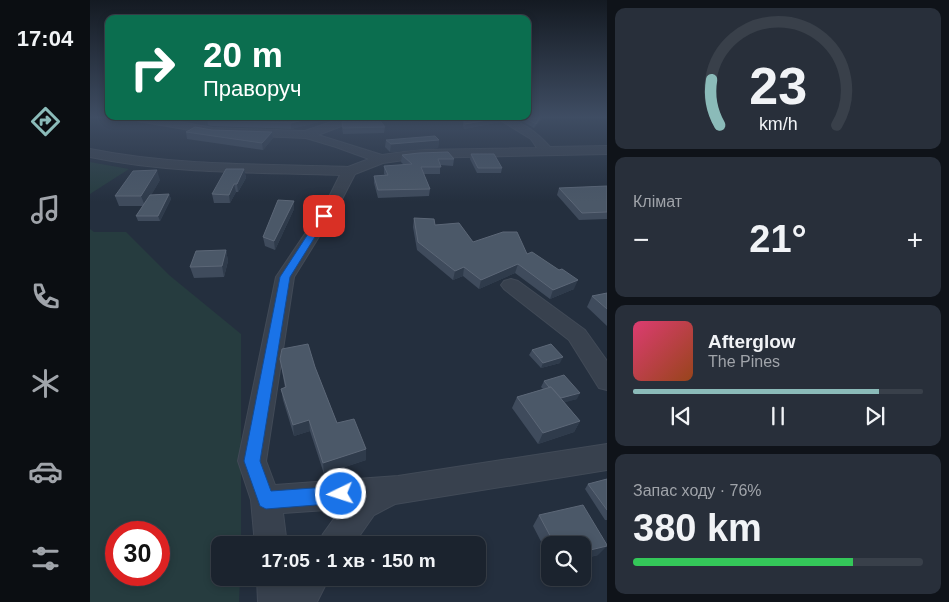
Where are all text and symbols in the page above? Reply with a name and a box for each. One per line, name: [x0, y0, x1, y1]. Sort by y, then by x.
text: 17:04: [17, 26, 73, 51]
icon: right: [120, 35, 185, 100]
text: 20 m: [203, 35, 283, 74]
text: 23: [749, 57, 807, 115]
text: Праворуч: [203, 76, 301, 101]
icon: directions: [28, 104, 63, 139]
text: km/h: [759, 114, 797, 134]
icon: music: [28, 192, 63, 227]
text: Клімат: [633, 193, 682, 210]
pin: [303, 195, 345, 237]
icon: arrive: [310, 202, 338, 230]
text: 21°: [749, 218, 807, 260]
text: −: [633, 224, 649, 255]
text: +: [907, 224, 923, 255]
icon: phone: [28, 279, 63, 314]
text: Afterglow: [708, 331, 796, 352]
text: The Pines: [708, 353, 780, 370]
icon: climate: [28, 366, 63, 401]
icon: previous: [667, 402, 695, 430]
icon: pause: [764, 402, 792, 430]
icon: next: [861, 402, 889, 430]
icon: car: [28, 454, 63, 489]
position arrow: [314, 467, 366, 519]
text: Запас ходу · 76%: [633, 482, 762, 499]
text: 380 km: [633, 507, 762, 549]
speed limit sign: 30: [105, 521, 170, 586]
map controls: [541, 536, 591, 586]
button: search: [541, 536, 591, 586]
icon: filters: [28, 541, 63, 576]
text: 17:05 · 1 хв · 150 m: [261, 550, 436, 571]

